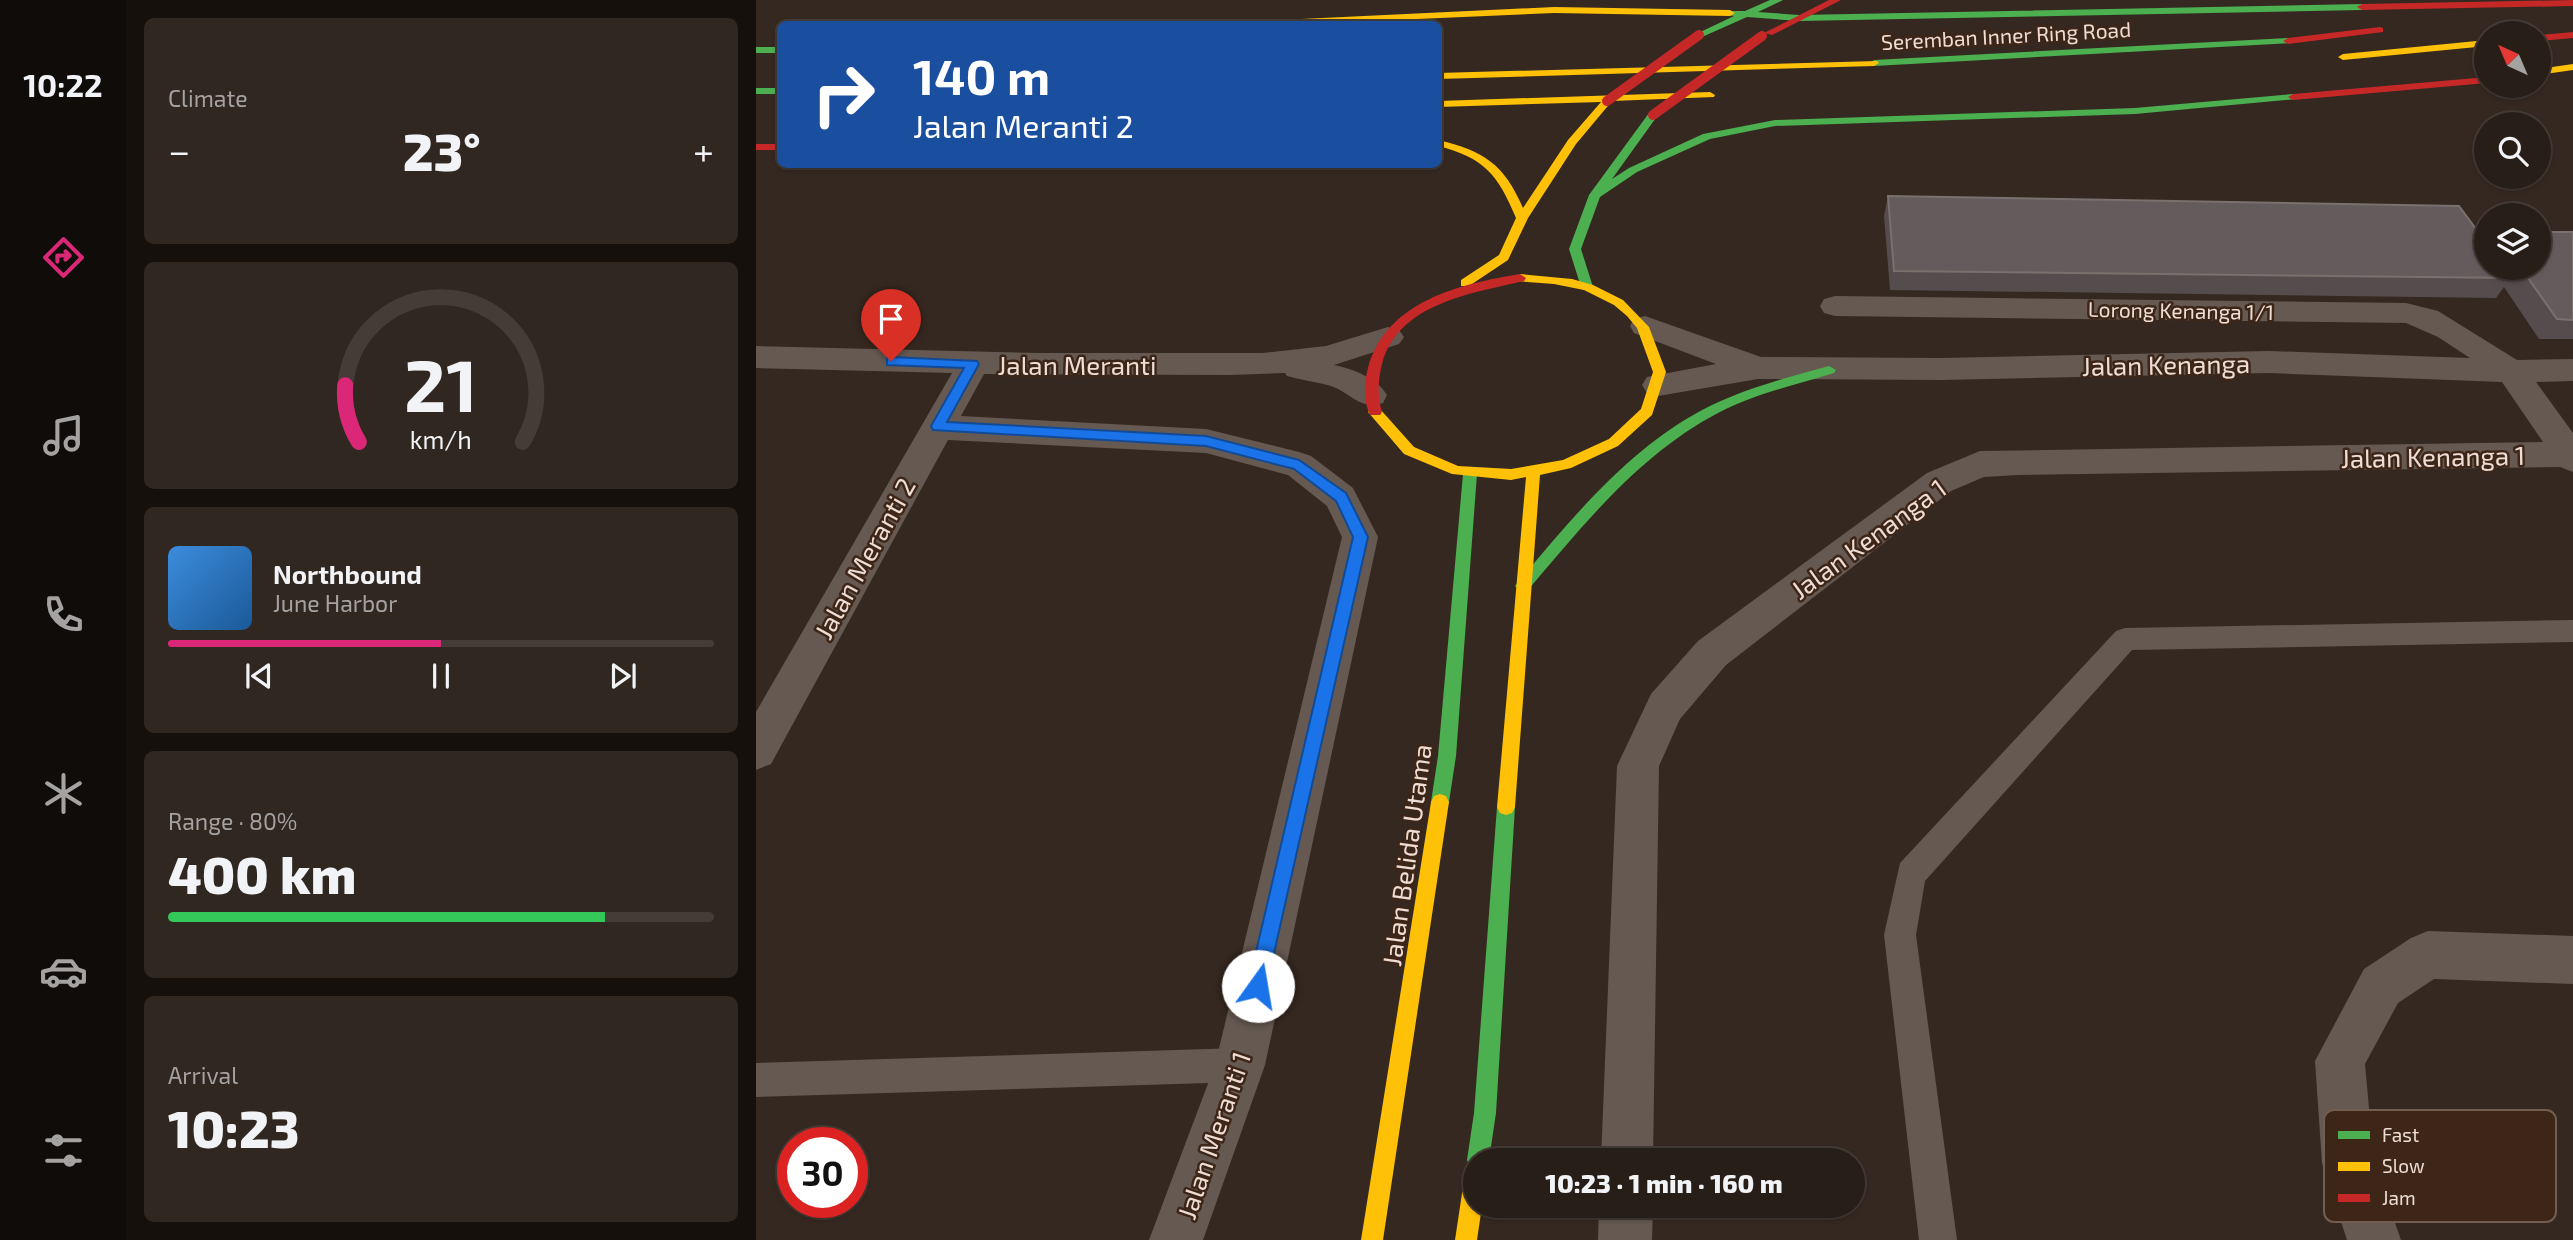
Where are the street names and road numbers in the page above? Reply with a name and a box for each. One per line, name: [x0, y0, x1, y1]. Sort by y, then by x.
street label: Seremban Inner Ring Road: [1880, 16, 2132, 54]
street label: Lorong Kenanga 1/1: [2088, 296, 2274, 324]
street label: Jalan Kenanga: [2082, 347, 2250, 381]
street label: Jalan Meranti: [998, 349, 1156, 380]
street label: Jalan Kenanga 1: [2341, 439, 2525, 473]
street label: Jalan Kenanga 1: [1784, 471, 1952, 605]
street label: Jalan Meranti 2: [807, 472, 921, 644]
street label: Jalan Belida Utama: [1375, 742, 1437, 968]
street label: Jalan Meranti 1: [1170, 1047, 1256, 1223]

